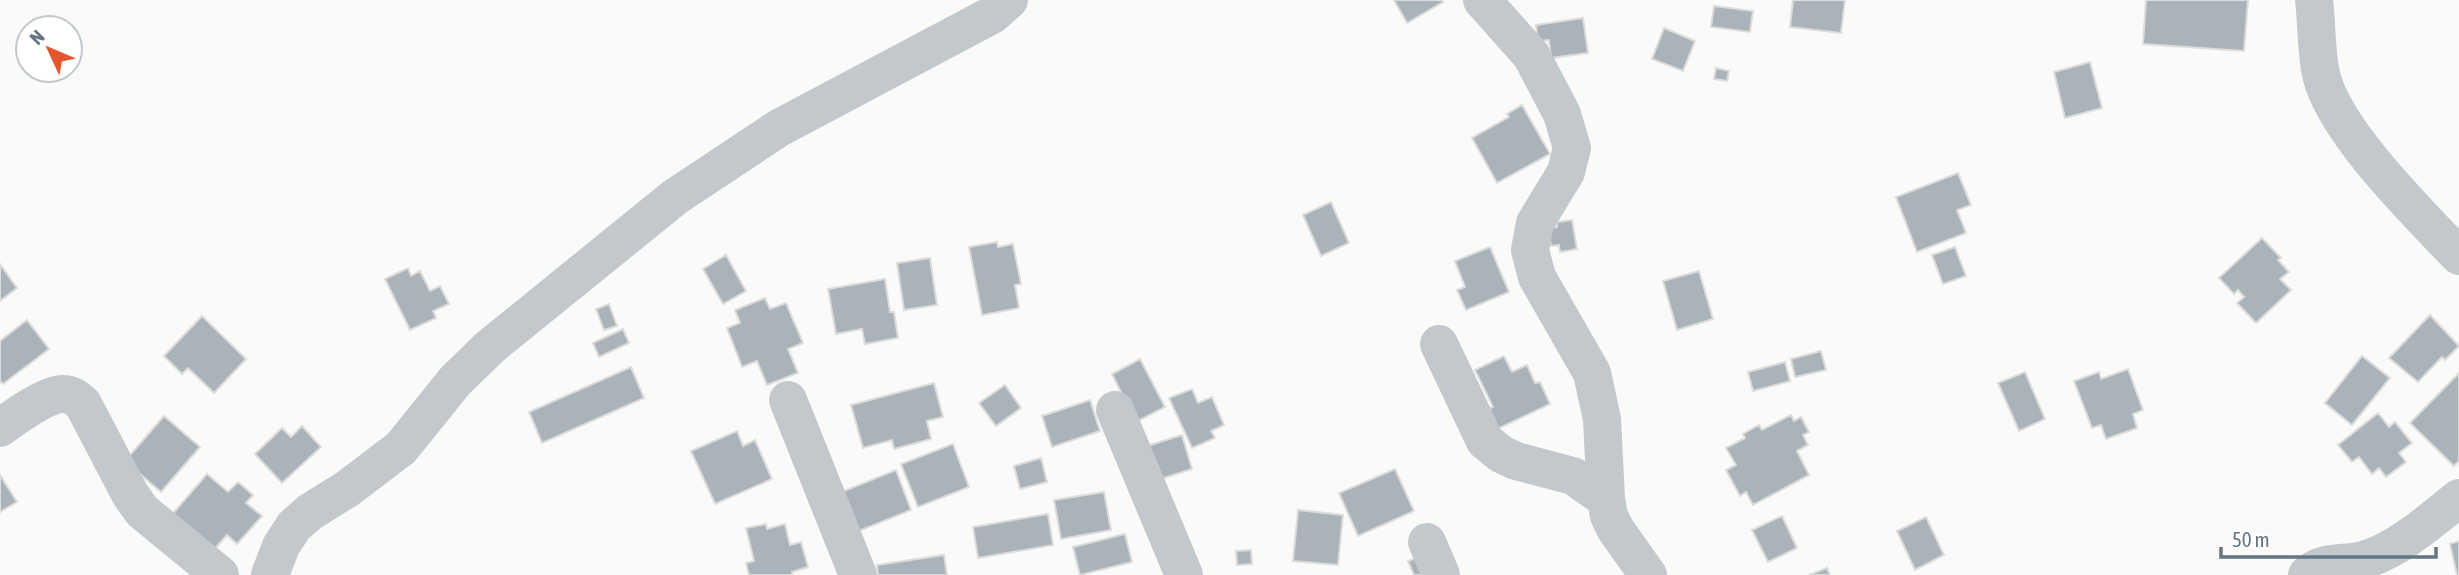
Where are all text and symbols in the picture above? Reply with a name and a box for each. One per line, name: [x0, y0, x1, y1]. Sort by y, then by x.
north arrow: [14, 14, 84, 84]
text: N: [25, 26, 49, 49]
scale bar: [2221, 516, 2436, 560]
text: 50 m: [2232, 527, 2270, 551]

